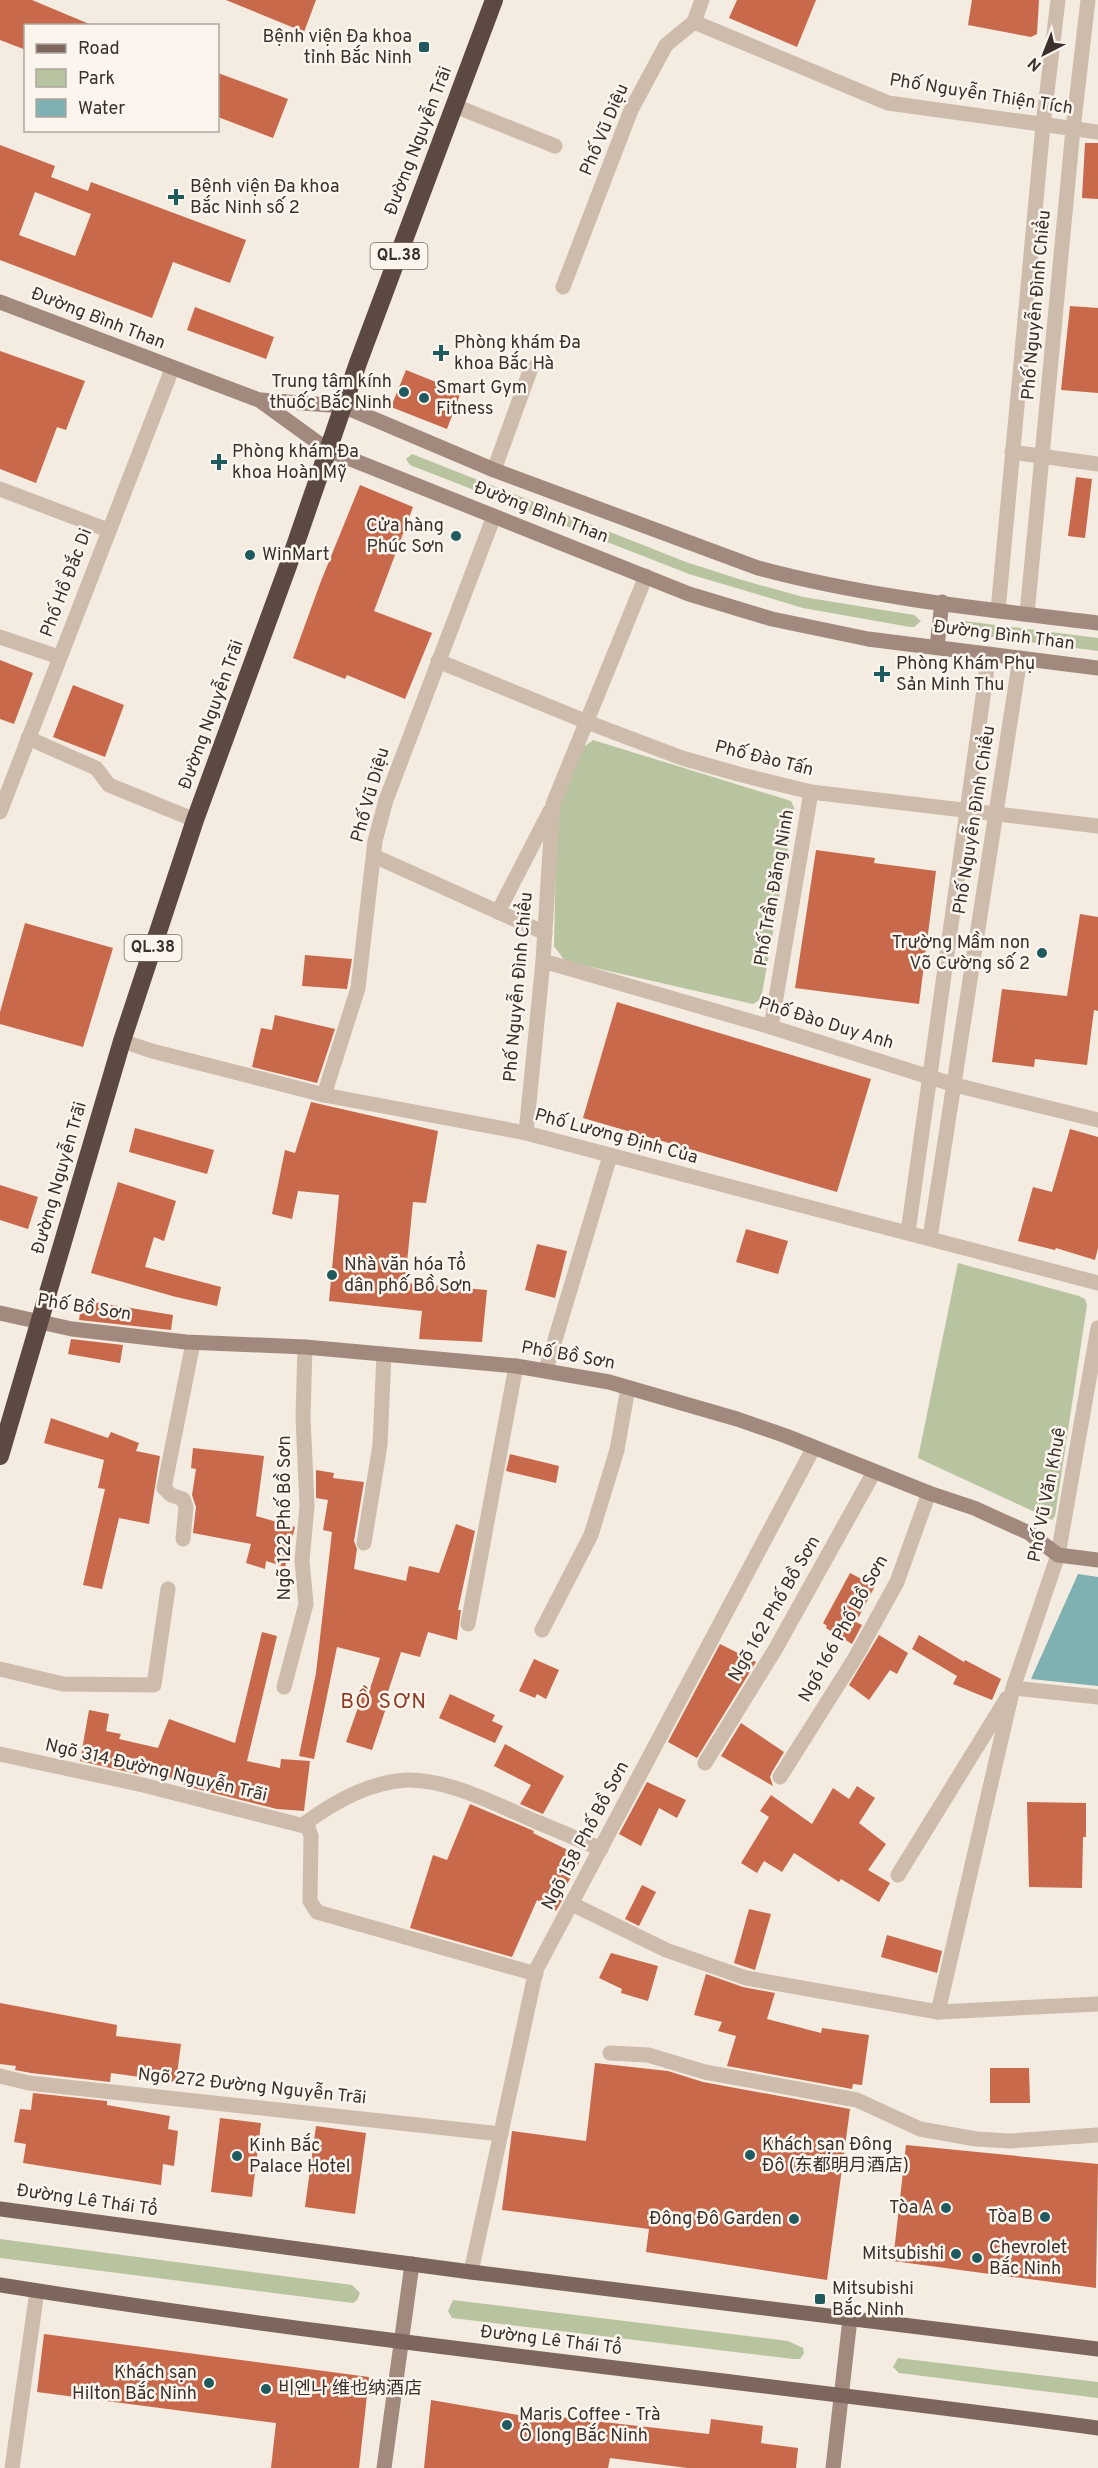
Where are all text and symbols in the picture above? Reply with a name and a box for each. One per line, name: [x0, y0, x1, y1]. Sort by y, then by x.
legend: [24, 24, 219, 132]
north arrow: [1014, 24, 1074, 84]
place label: Bệnh viện Đa khoa tỉnh Bắc Ninh: [262, 26, 412, 70]
text: Road: [78, 38, 120, 61]
marker: Bệnh viện Đa khoa tỉnh Bắc Ninh: [417, 40, 431, 54]
text: N: [1024, 52, 1046, 75]
street label: Đường Nguyễn Trãi: [378, 63, 458, 219]
street label: Phố Nguyễn Thiện Tích: [888, 67, 1075, 121]
text: Park: [78, 68, 115, 91]
street label: Phố Vũ Diệu: [574, 80, 635, 179]
text: Water: [78, 98, 125, 121]
place label: Bệnh viện Đa khoa Bắc Ninh số 2: [190, 176, 340, 220]
marker: Bệnh viện Đa khoa Bắc Ninh số 2: [167, 188, 185, 206]
street label: Phố Nguyễn Đình Chiểu: [1013, 209, 1057, 401]
road number: QL.38: [370, 243, 428, 269]
street label: Đường Bình Than: [27, 283, 169, 355]
place label: Phòng khám Đa khoa Bắc Hà: [454, 332, 581, 376]
marker: Phòng khám Đa khoa Bắc Hà: [432, 344, 450, 362]
place label: Trung tâm kính thuốc Bắc Ninh: [269, 371, 392, 415]
place label: Smart Gym Fitness: [436, 377, 527, 421]
marker: Trung tâm kính thuốc Bắc Ninh: [397, 385, 411, 399]
marker: Smart Gym Fitness: [417, 391, 431, 405]
place label: Phòng khám Đa khoa Hoàn Mỹ: [232, 441, 359, 485]
marker: Phòng khám Đa khoa Hoàn Mỹ: [210, 453, 228, 471]
street label: Đường Bình Than: [470, 477, 612, 549]
place label: Cửa hàng Phúc Sơn: [366, 515, 444, 559]
street label: Phố Hồ Đắc Di: [34, 525, 98, 641]
marker: Cửa hàng Phúc Sơn: [449, 529, 463, 543]
place label: WinMart: [262, 544, 330, 567]
marker: WinMart: [243, 548, 257, 562]
street label: Đường Bình Than: [932, 616, 1076, 656]
street label: Đường Nguyễn Trãi: [172, 636, 250, 793]
place label: Phòng Khám Phụ Sản Minh Thu: [896, 653, 1035, 697]
marker: Phòng Khám Phụ Sản Minh Thu: [873, 665, 891, 683]
street label: Phố Nguyễn Đình Chiểu: [945, 723, 1001, 916]
street label: Phố Đào Tấn: [712, 735, 816, 782]
street label: Phố Vũ Diệu: [346, 745, 396, 845]
street label: Phố Trần Đăng Ninh: [749, 808, 800, 968]
street label: Phố Nguyễn Đình Chiểu: [495, 891, 539, 1083]
place label: Trường Mầm non Võ Cường số 2: [892, 931, 1030, 976]
road number: QL.38: [124, 935, 182, 961]
marker: Trường Mầm non Võ Cường số 2: [1035, 946, 1049, 960]
street label: Phố Đào Duy Anh: [756, 992, 897, 1056]
street label: Đường Nguyễn Trãi: [25, 1099, 93, 1257]
street label: Phố Lương Định Của: [532, 1103, 700, 1170]
place label: Nhà văn hóa Tổ dân phố Bồ Sơn: [344, 1250, 472, 1298]
marker: Nhà văn hóa Tổ dân phố Bồ Sơn: [325, 1268, 339, 1282]
street label: Phố Bồ Sơn: [35, 1288, 133, 1327]
street label: Phố Bồ Sơn: [519, 1335, 617, 1376]
street label: Phố Vũ Văn Khuê: [1023, 1425, 1072, 1564]
street label: Ngõ 122 Phố Bồ Sơn: [273, 1435, 297, 1601]
street label: Ngõ 162 Phố Bồ Sơn: [723, 1531, 826, 1686]
street label: Ngõ 166 Phố Bồ Sơn: [793, 1551, 894, 1707]
district label: BỒ SƠN: [340, 1685, 428, 1716]
street label: Ngõ 314 Đường Nguyễn Trãi: [43, 1732, 270, 1808]
street label: Ngõ 158 Phố Bồ Sơn: [536, 1757, 635, 1914]
street label: Ngõ 272 Đường Nguyễn Trãi: [136, 2062, 368, 2110]
place label: Kinh Bắc Palace Hotel: [249, 2133, 351, 2179]
place label: Khách sạn Đông Đô (东都明月酒店): [762, 2134, 909, 2178]
marker: Khách sạn Đông Đô (东都明月酒店): [743, 2148, 757, 2162]
marker: Kinh Bắc Palace Hotel: [230, 2149, 244, 2163]
street label: Đường Lê Thái Tổ: [15, 2176, 160, 2222]
place label: Tòa A: [889, 2197, 934, 2220]
marker: Tòa A: [939, 2201, 953, 2215]
place label: Tòa B: [988, 2206, 1033, 2229]
place label: Đông Đô Garden: [649, 2208, 782, 2231]
marker: Tòa B: [1038, 2210, 1052, 2224]
marker: Đông Đô Garden: [787, 2212, 801, 2226]
place label: Chevrolet Bắc Ninh: [989, 2237, 1067, 2281]
place label: Mitsubishi: [862, 2243, 944, 2266]
marker: Mitsubishi: [949, 2247, 963, 2261]
marker: Chevrolet Bắc Ninh: [970, 2251, 984, 2265]
place label: Mitsubishi Bắc Ninh: [832, 2278, 914, 2322]
marker: Mitsubishi Bắc Ninh: [813, 2292, 827, 2306]
street label: Đường Lê Thái Tổ: [479, 2317, 624, 2361]
place label: Khách sạn Hilton Bắc Ninh: [72, 2362, 197, 2406]
marker: Khách sạn Hilton Bắc Ninh: [202, 2376, 216, 2390]
place label: 비엔나 维也纳酒店: [278, 2378, 422, 2401]
marker: 비엔나 维也纳酒店: [259, 2382, 273, 2396]
place label: Maris Coffee - Trà Ô long Bắc Ninh: [519, 2404, 660, 2448]
marker: Maris Coffee - Trà Ô long Bắc Ninh: [500, 2418, 514, 2432]

